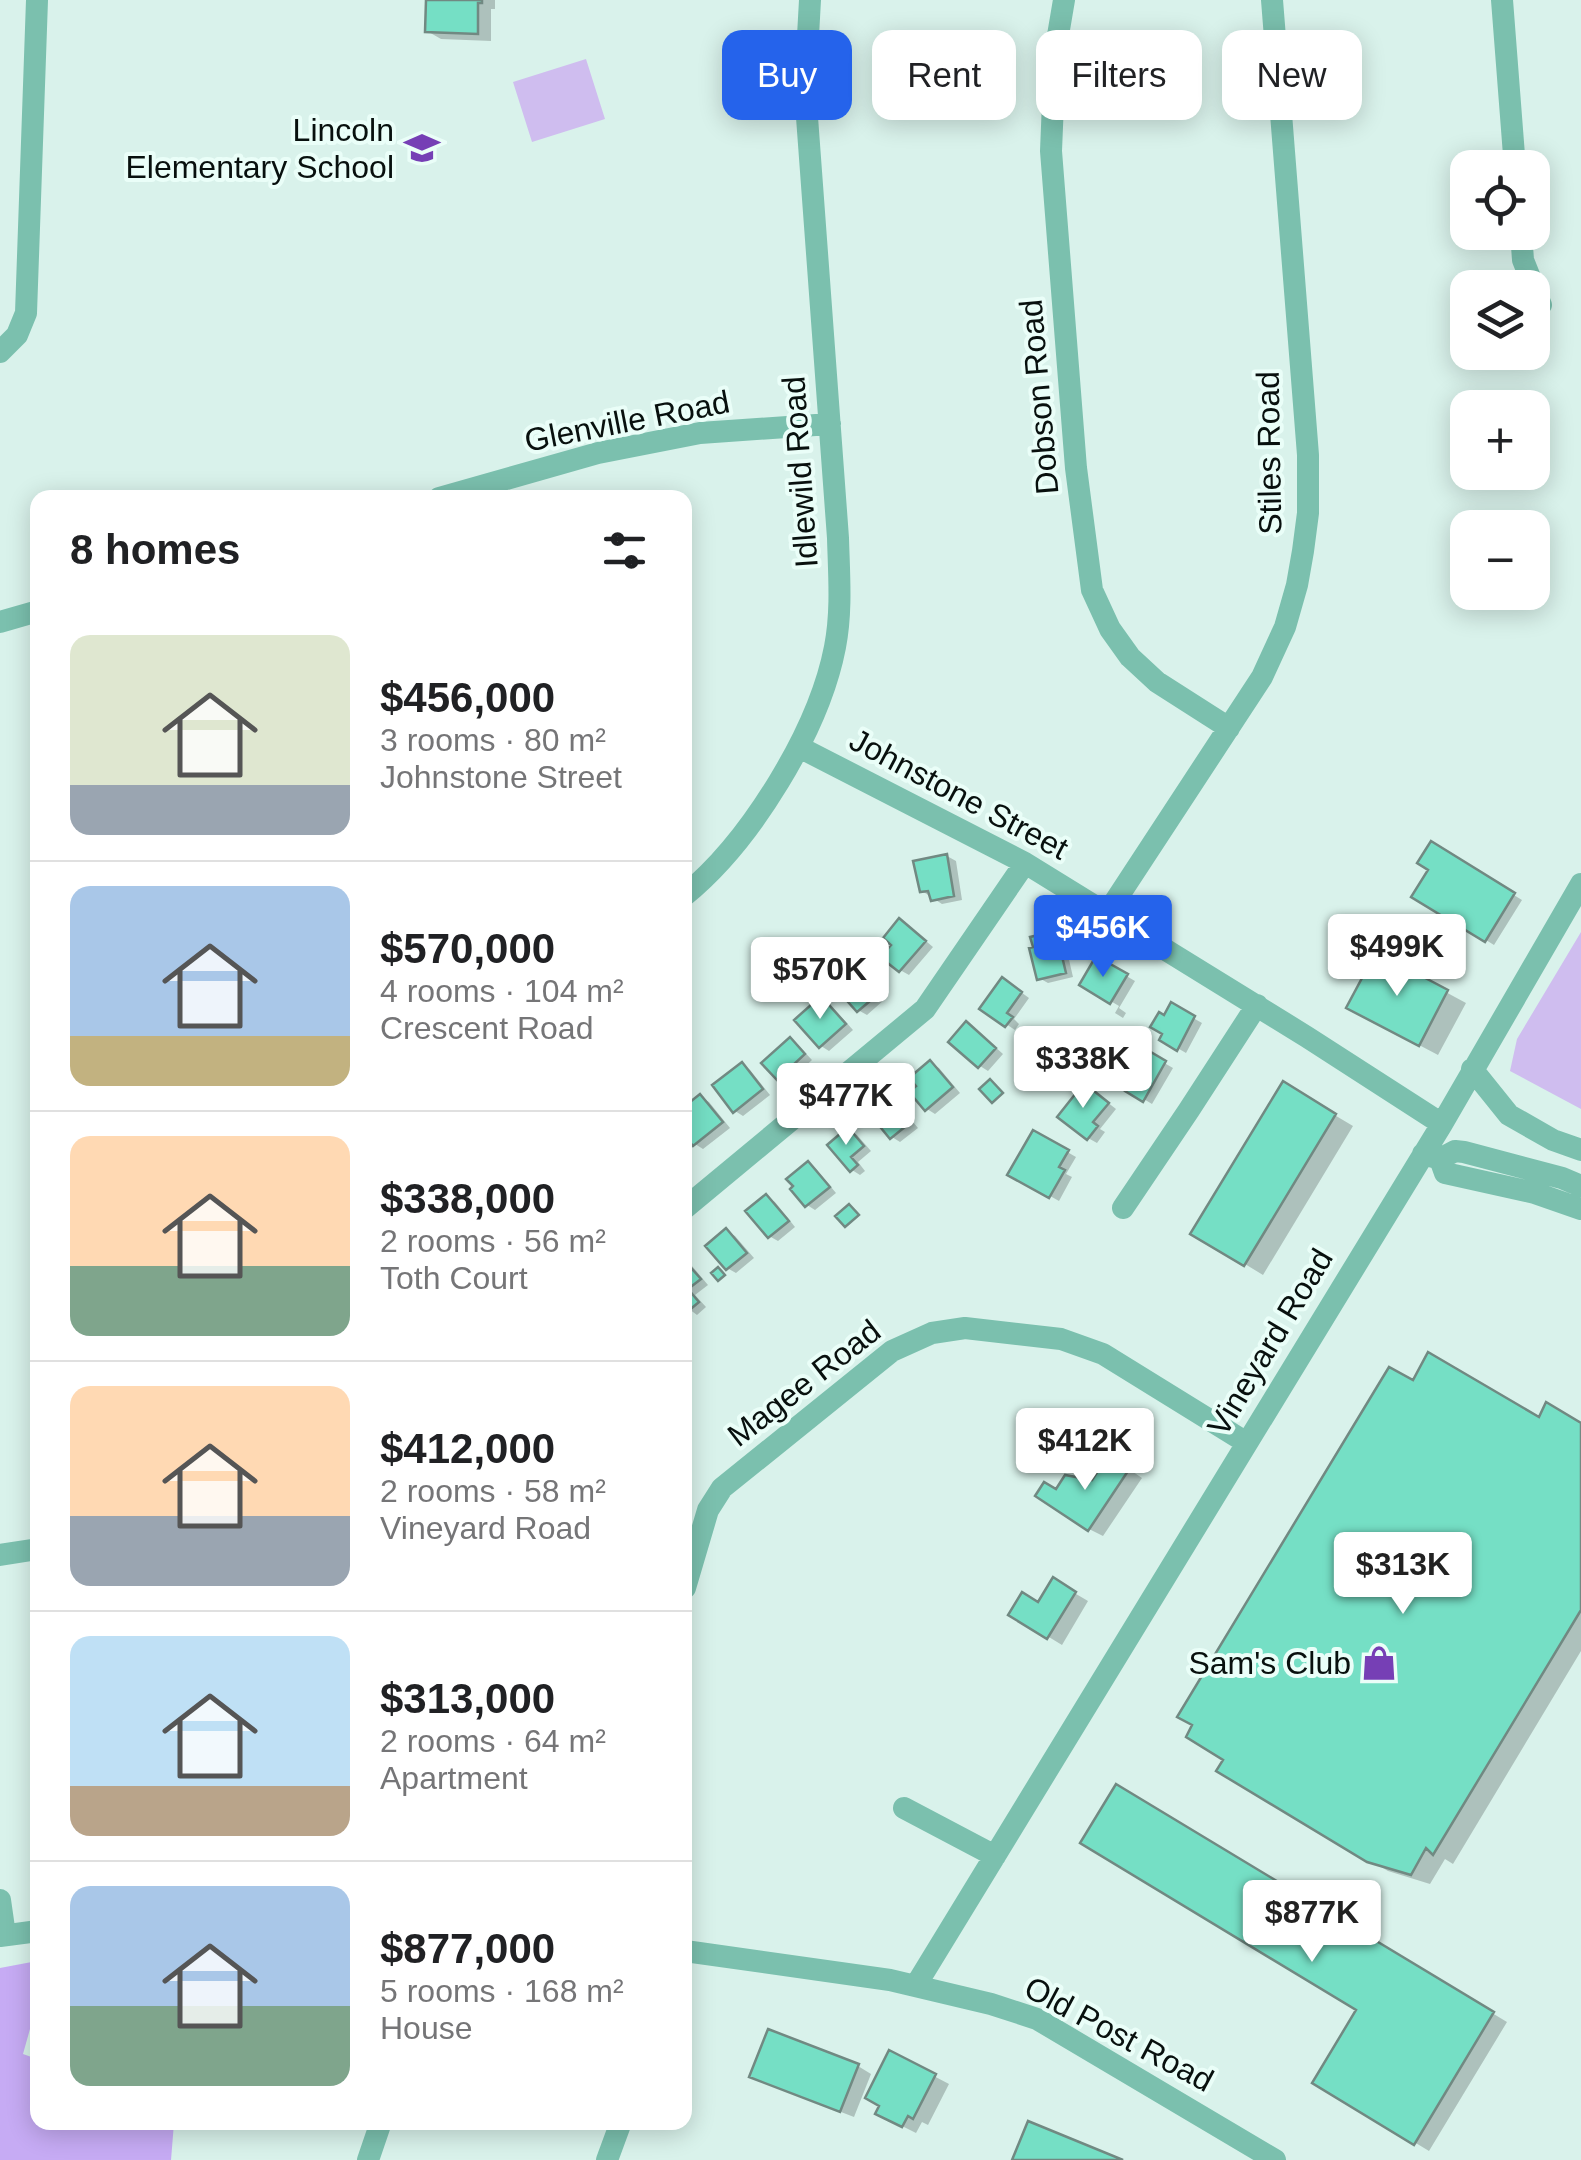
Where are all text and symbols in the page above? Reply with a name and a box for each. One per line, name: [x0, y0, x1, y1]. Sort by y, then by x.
chip: Buy: [722, 30, 852, 120]
chip: Rent: [872, 30, 1016, 120]
chip: Filters: [1036, 30, 1202, 120]
chip: New: [1222, 30, 1362, 120]
place label: Lincoln Elementary School: [125, 112, 394, 185]
school or university icon: Lincoln Elementary School: [403, 129, 441, 167]
map controls: [1450, 150, 1550, 610]
button: locate: [1450, 150, 1550, 250]
button: layers: [1450, 270, 1550, 370]
street label: Dobson Road: [1013, 298, 1065, 496]
street label: Stiles Road: [1250, 371, 1288, 535]
street label: Idlewild Road: [775, 375, 825, 569]
street label: Glenville Road: [521, 383, 733, 459]
button: +: [1450, 390, 1550, 490]
button: −: [1450, 510, 1550, 610]
icon: filters: [597, 523, 652, 578]
text: 8 homes: [70, 526, 240, 573]
text: $456,000: [380, 674, 555, 721]
icon: home: [150, 675, 270, 795]
street label: Johnstone Street: [844, 721, 1074, 867]
text: 3 rooms · 80 m²: [380, 722, 606, 758]
text: Johnstone Street: [380, 759, 622, 795]
pin: $456K: [1033, 895, 1173, 980]
text: $456K: [1056, 909, 1150, 945]
pin: $499K: [1327, 914, 1467, 999]
text: $570,000: [380, 925, 555, 972]
icon: home: [150, 926, 270, 1046]
text: $499K: [1350, 928, 1444, 964]
pin: $570K: [750, 937, 890, 1022]
text: $570K: [773, 951, 867, 987]
text: 4 rooms · 104 m²: [380, 973, 624, 1009]
text: Crescent Road: [380, 1010, 593, 1046]
pin: $338K: [1013, 1026, 1153, 1111]
text: $338K: [1036, 1040, 1130, 1076]
pin: $477K: [776, 1063, 916, 1148]
text: $477K: [799, 1077, 893, 1113]
text: $338,000: [380, 1175, 555, 1222]
icon: home: [150, 1176, 270, 1296]
text: 2 rooms · 56 m²: [380, 1223, 606, 1259]
street label: Vineyard Road: [1200, 1242, 1340, 1442]
text: Toth Court: [380, 1260, 528, 1296]
street label: Magee Road: [721, 1312, 887, 1454]
pin: $412K: [1015, 1408, 1155, 1493]
text: $412K: [1038, 1422, 1132, 1458]
text: $412,000: [380, 1425, 555, 1472]
icon: home: [150, 1426, 270, 1546]
text: 2 rooms · 58 m²: [380, 1473, 606, 1509]
text: Vineyard Road: [380, 1510, 591, 1546]
pin: $313K: [1333, 1532, 1473, 1617]
text: $313K: [1356, 1546, 1450, 1582]
shop icon: Sam's Club: [1360, 1644, 1398, 1682]
place label: Sam's Club: [1188, 1645, 1351, 1681]
text: $313,000: [380, 1675, 555, 1722]
icon: home: [150, 1676, 270, 1796]
text: 2 rooms · 64 m²: [380, 1723, 606, 1759]
text: Apartment: [380, 1760, 528, 1796]
pin: $877K: [1242, 1880, 1382, 1965]
text: $877K: [1265, 1894, 1359, 1930]
text: $877,000: [380, 1925, 555, 1972]
icon: home: [150, 1926, 270, 2046]
street label: Old Post Road: [1019, 1969, 1219, 2099]
text: 5 rooms · 168 m²: [380, 1973, 624, 2009]
text: House: [380, 2010, 473, 2046]

